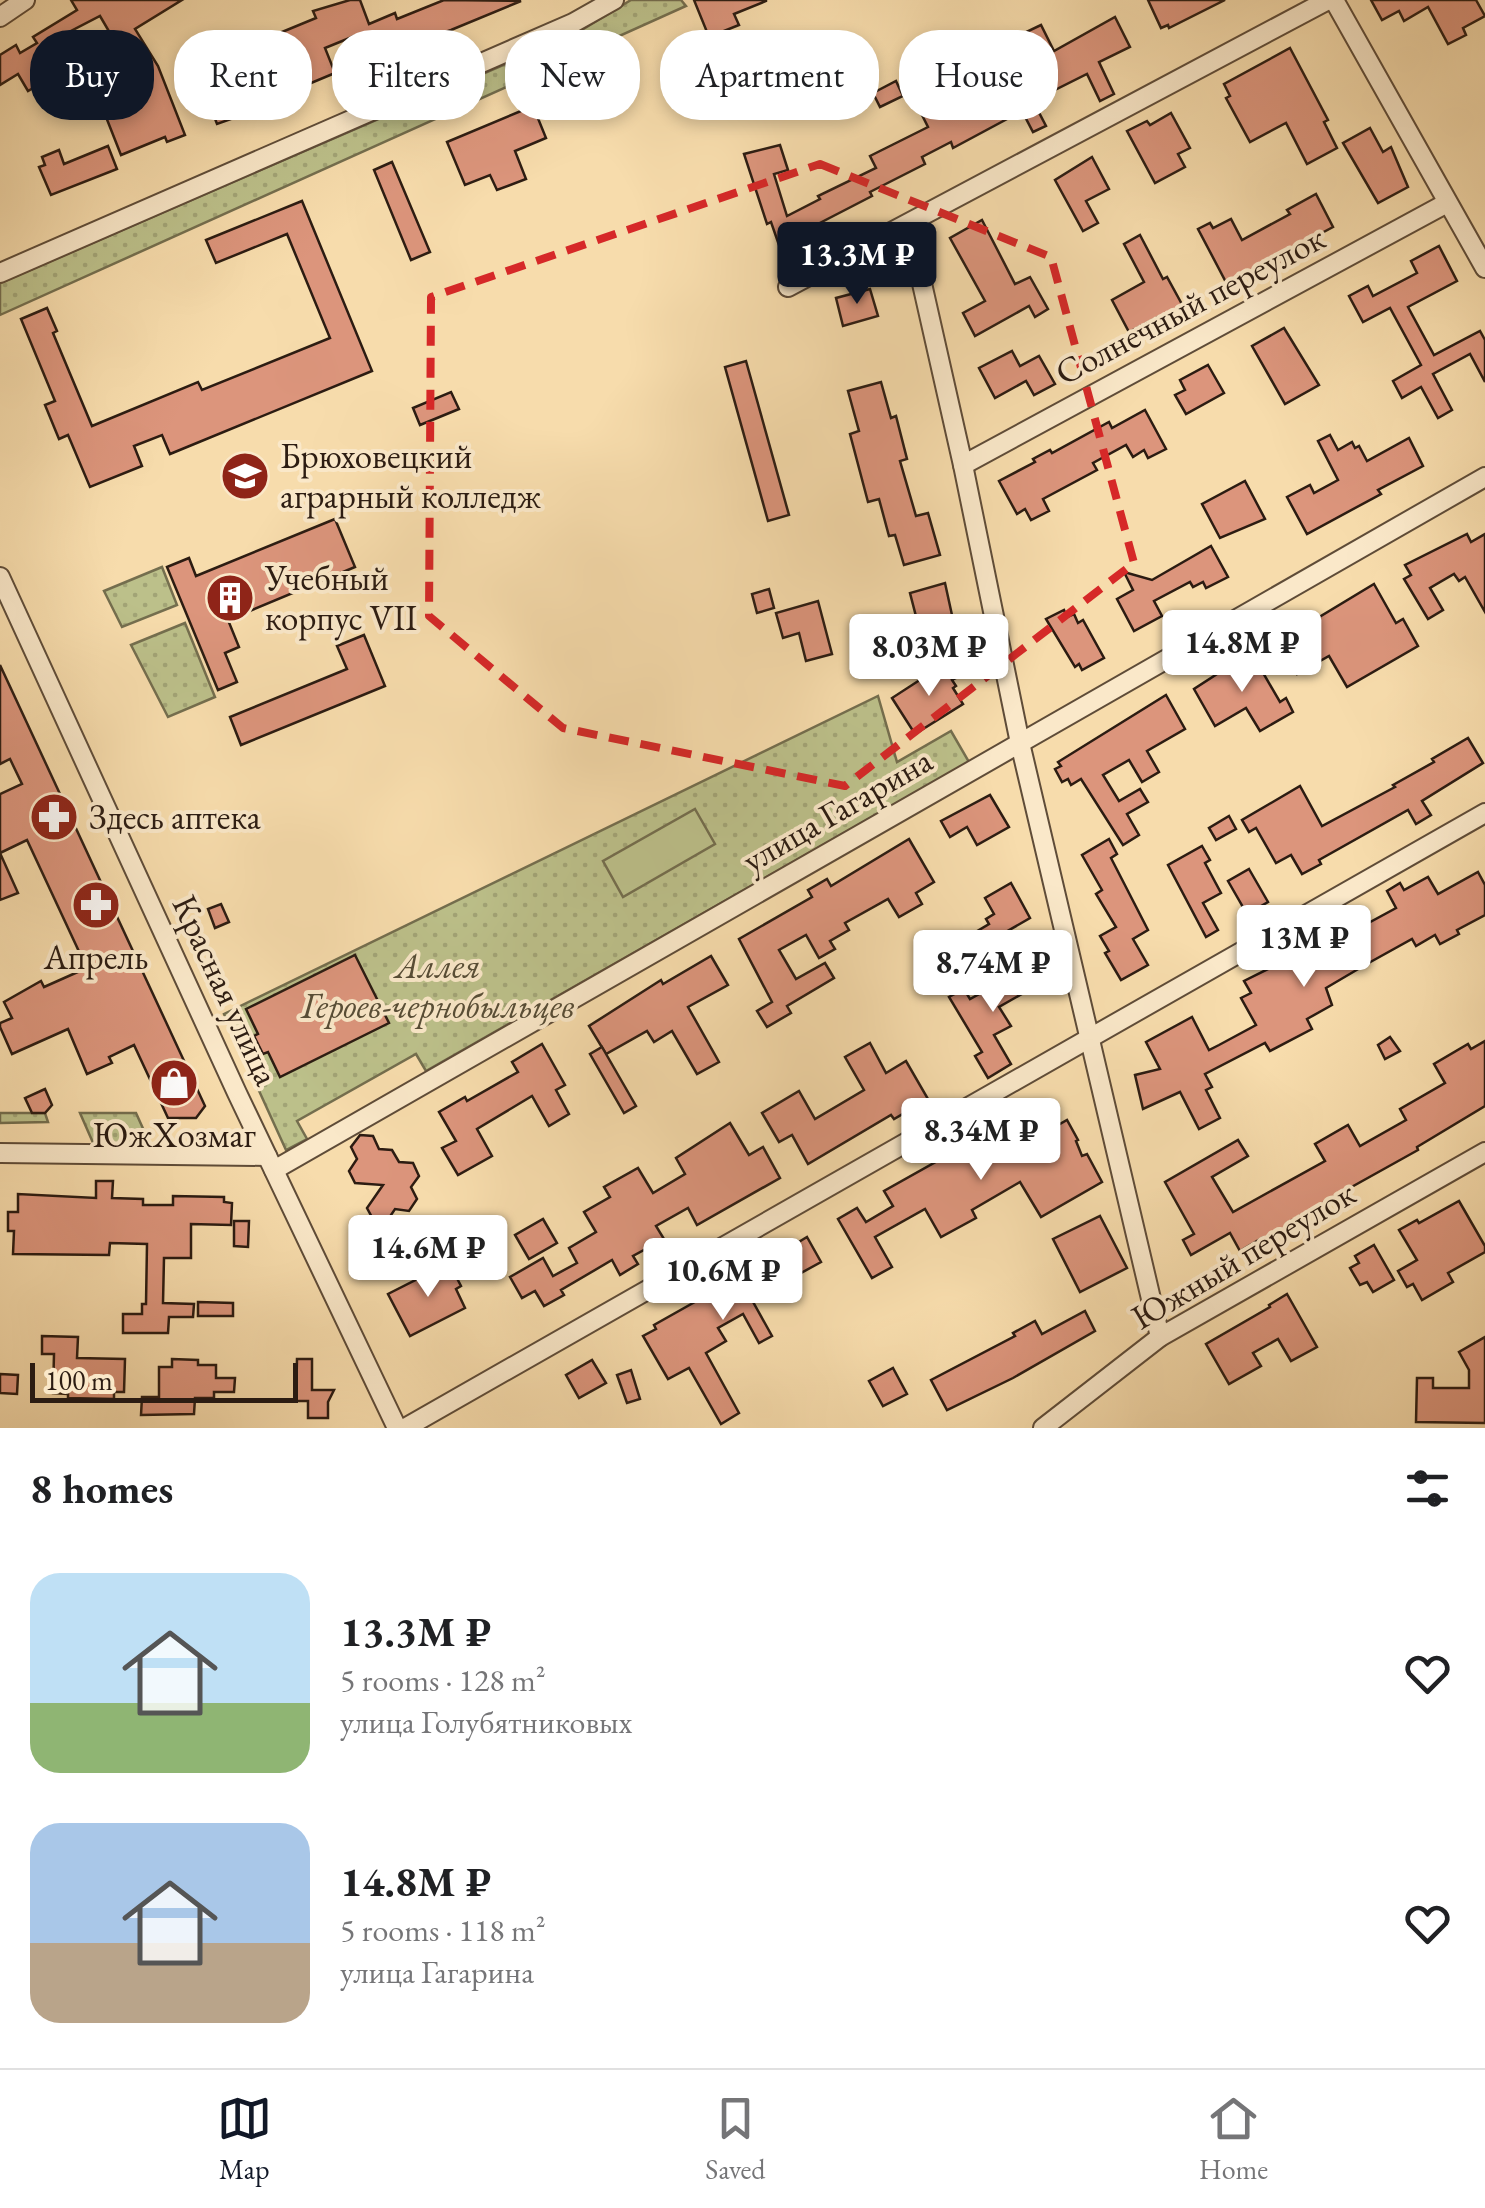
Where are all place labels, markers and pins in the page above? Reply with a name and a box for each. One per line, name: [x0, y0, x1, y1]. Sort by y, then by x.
pin: 13.3M ₽: [765, 222, 949, 307]
place label: Брюховецкий аграрный колледж: [280, 433, 542, 519]
school or university icon: Брюховецкий аграрный колледж: [219, 450, 271, 502]
place label: Учебный корпус VII: [264, 555, 417, 641]
building icon: Учебный корпус VII: [204, 572, 256, 624]
pin: 14.8M ₽: [1150, 610, 1334, 695]
pin: 8.03M ₽: [837, 614, 1021, 699]
pharmacy icon: Здесь аптека: [28, 791, 80, 843]
place label: Здесь аптека: [89, 794, 261, 839]
pharmacy icon: Апрель: [70, 879, 122, 931]
pin: 13M ₽: [1234, 905, 1374, 990]
pin: 8.74M ₽: [901, 930, 1085, 1015]
place label: Апрель: [43, 934, 148, 980]
shop icon: ЮжХозмаг: [148, 1057, 200, 1109]
pin: 8.34M ₽: [889, 1098, 1073, 1183]
place label: ЮжХозмаг: [92, 1112, 256, 1157]
pin: 14.6M ₽: [336, 1215, 520, 1300]
pin: 10.6M ₽: [631, 1238, 815, 1323]

